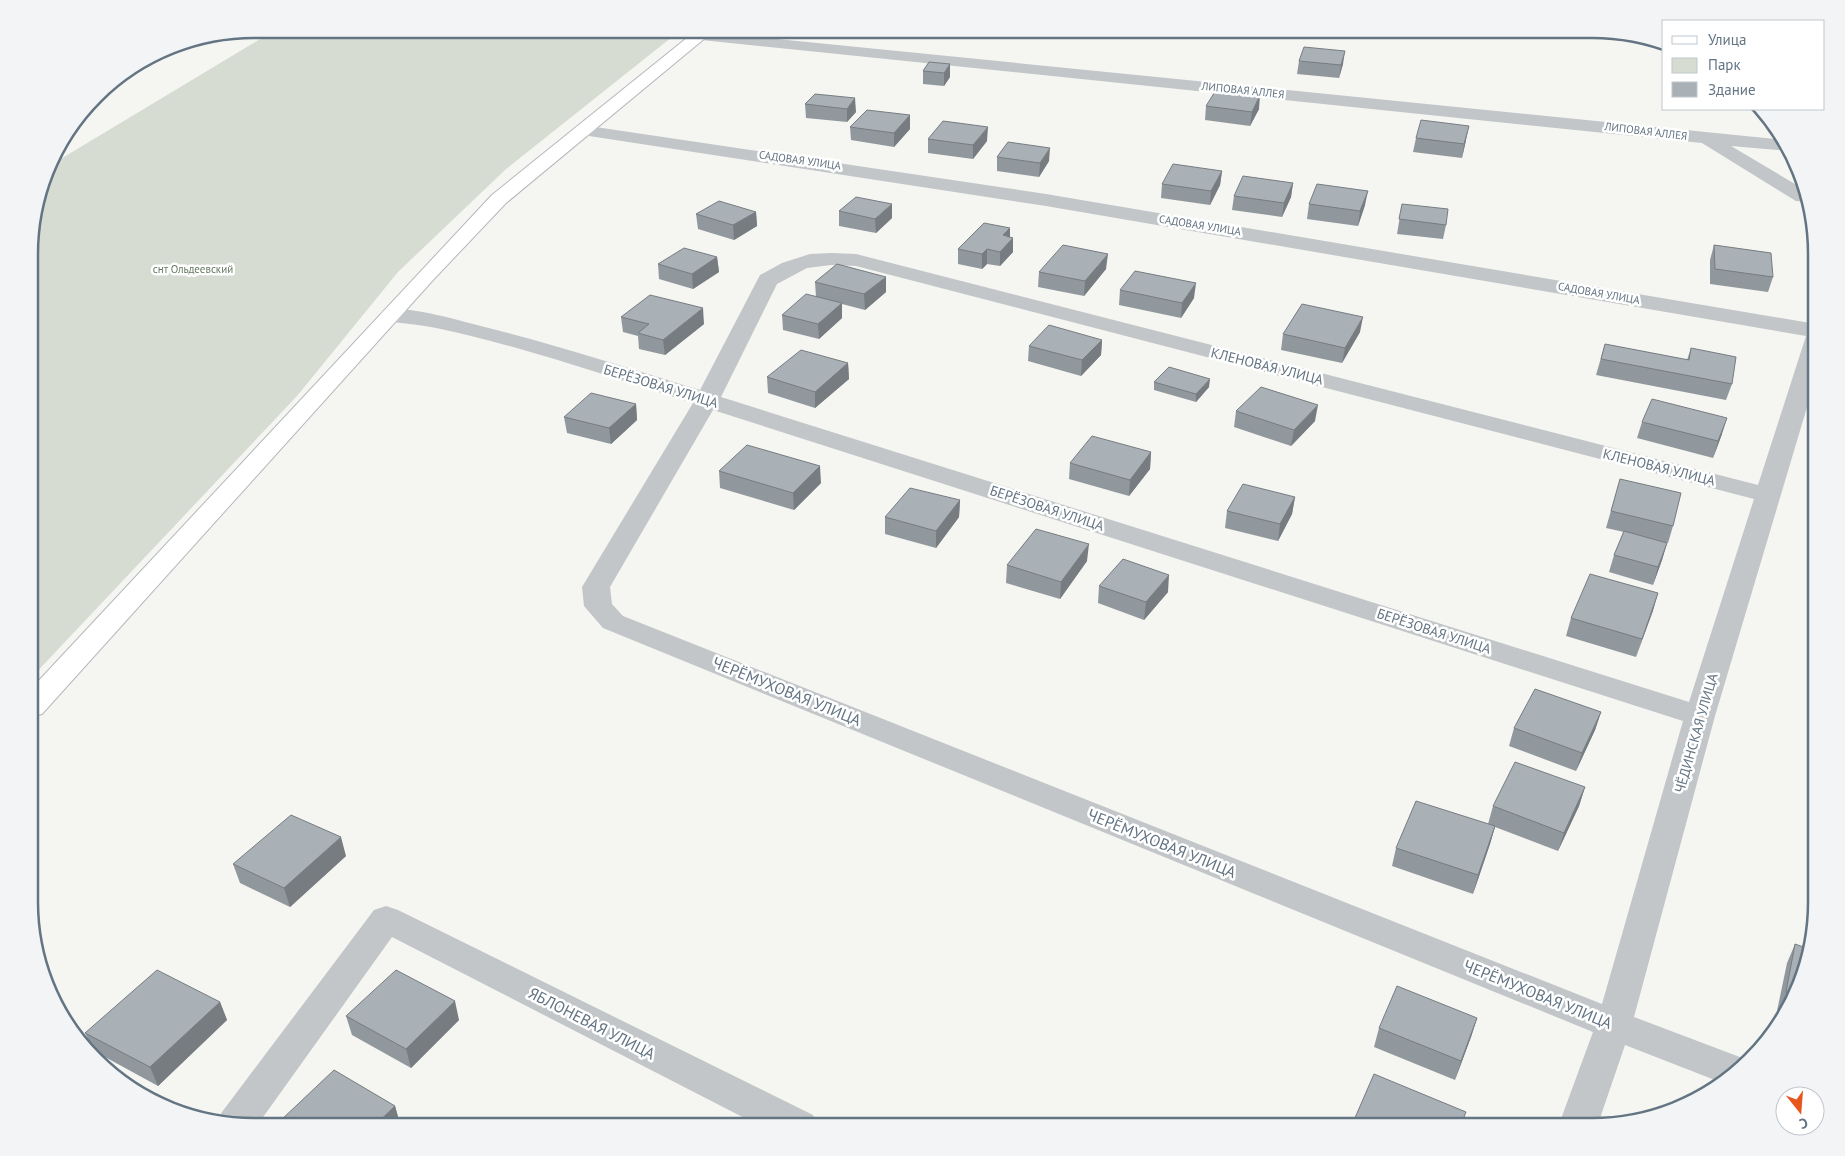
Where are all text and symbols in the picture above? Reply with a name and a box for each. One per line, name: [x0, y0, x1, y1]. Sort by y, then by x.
legend: [1662, 20, 1825, 110]
text: Улица: [1708, 30, 1746, 49]
text: Парк: [1708, 55, 1741, 74]
street label: ЛИПОВАЯ АЛЛЕЯ: [1200, 79, 1285, 101]
text: Здание: [1708, 80, 1756, 99]
street label: ЛИПОВАЯ АЛЛЕЯ: [1603, 119, 1688, 143]
street label: САДОВАЯ УЛИЦА: [758, 147, 843, 173]
street label: САДОВАЯ УЛИЦА: [1158, 212, 1243, 238]
park label: снт Ольдеевский: [153, 262, 233, 276]
street label: САДОВАЯ УЛИЦА: [1557, 279, 1642, 307]
street label: КЛЕНОВАЯ УЛИЦА: [1209, 343, 1326, 389]
street label: БЕРЁЗОВАЯ УЛИЦА: [602, 360, 721, 412]
street label: КЛЕНОВАЯ УЛИЦА: [1601, 444, 1718, 490]
street label: БЕРЁЗОВАЯ УЛИЦА: [988, 481, 1107, 535]
street label: БЕРЁЗОВАЯ УЛИЦА: [1375, 604, 1494, 658]
street label: ЧЕРЁМУХОВАЯ УЛИЦА: [710, 652, 865, 730]
street label: ЧЁДИНСКАЯ УЛИЦА: [1670, 670, 1722, 795]
street label: ЧЕРЁМУХОВАЯ УЛИЦА: [1085, 804, 1240, 882]
street label: ЧЕРЁМУХОВАЯ УЛИЦА: [1461, 955, 1616, 1033]
street label: ЯБЛОНЕВАЯ УЛИЦА: [525, 982, 659, 1064]
north arrow: [1775, 1086, 1825, 1136]
text: С: [1797, 1114, 1810, 1133]

